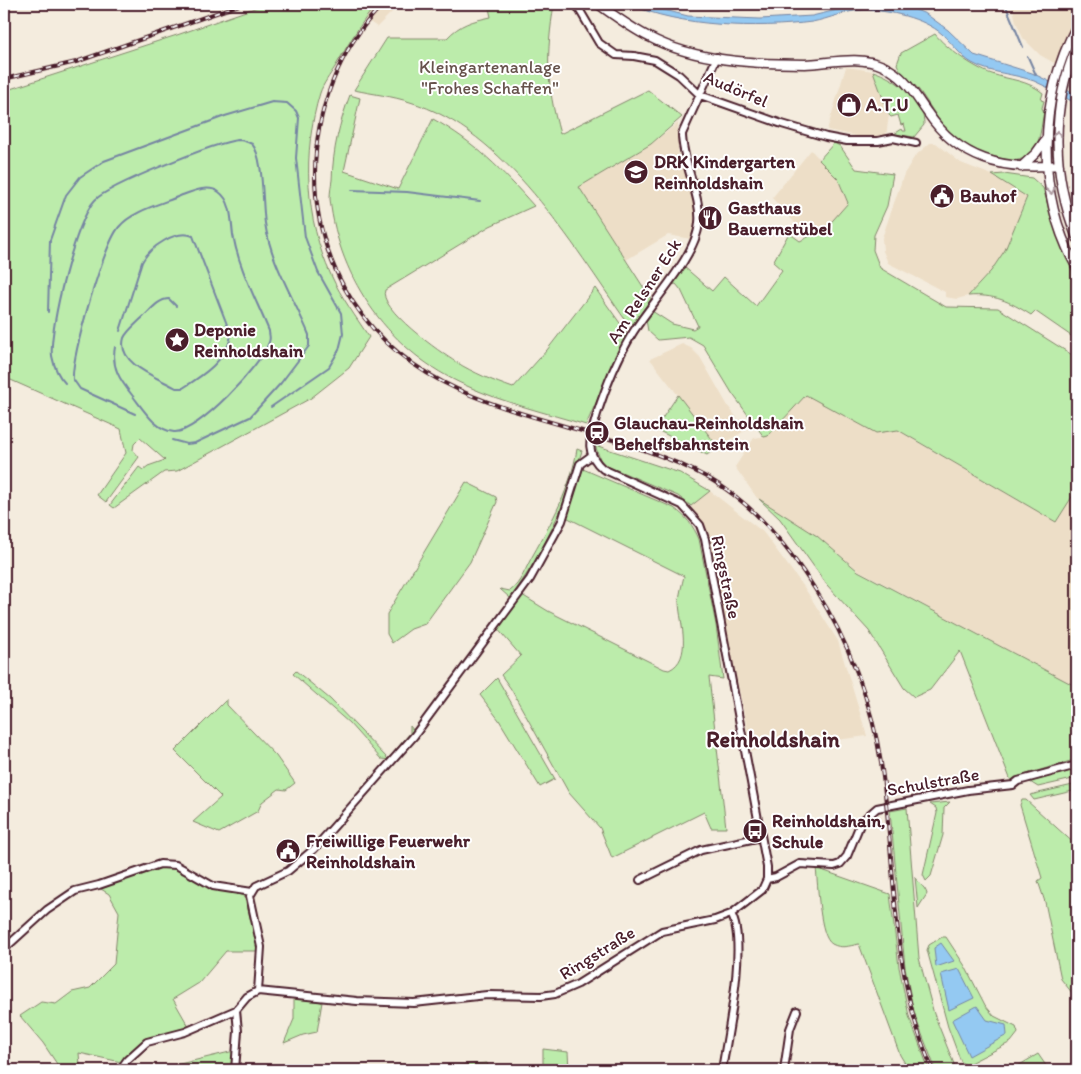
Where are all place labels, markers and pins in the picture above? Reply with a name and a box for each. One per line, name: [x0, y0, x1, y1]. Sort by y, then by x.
shop icon: A.T.U: [836, 92, 862, 118]
place label: A.T.U: [865, 94, 908, 116]
place label: DRK Kindergarten Reinholdshain: [654, 151, 796, 194]
school or university icon: DRK Kindergarten Reinholdshain: [623, 159, 649, 185]
public building icon: Bauhof: [929, 183, 955, 209]
place label: Bauhof: [960, 185, 1017, 207]
place label: Gasthaus Bauernstübel: [728, 197, 833, 240]
restaurant icon: Gasthaus Bauernstübel: [697, 205, 723, 231]
place label: Deponie Reinholdshain: [194, 319, 304, 362]
place icon: Deponie Reinholdshain: [164, 327, 190, 353]
place label: Glauchau-Reinholdshain Behelfsbahnstein: [614, 412, 805, 455]
station icon: Glauchau-Reinholdshain Behelfsbahnstein: [584, 420, 610, 446]
place label: Reinholdshain, Schule: [772, 810, 886, 853]
bus stop icon: Reinholdshain, Schule: [742, 818, 768, 844]
place label: Freiwillige Feuerwehr Reinholdshain: [306, 830, 471, 873]
public building icon: Freiwillige Feuerwehr Reinholdshain: [275, 838, 301, 864]

